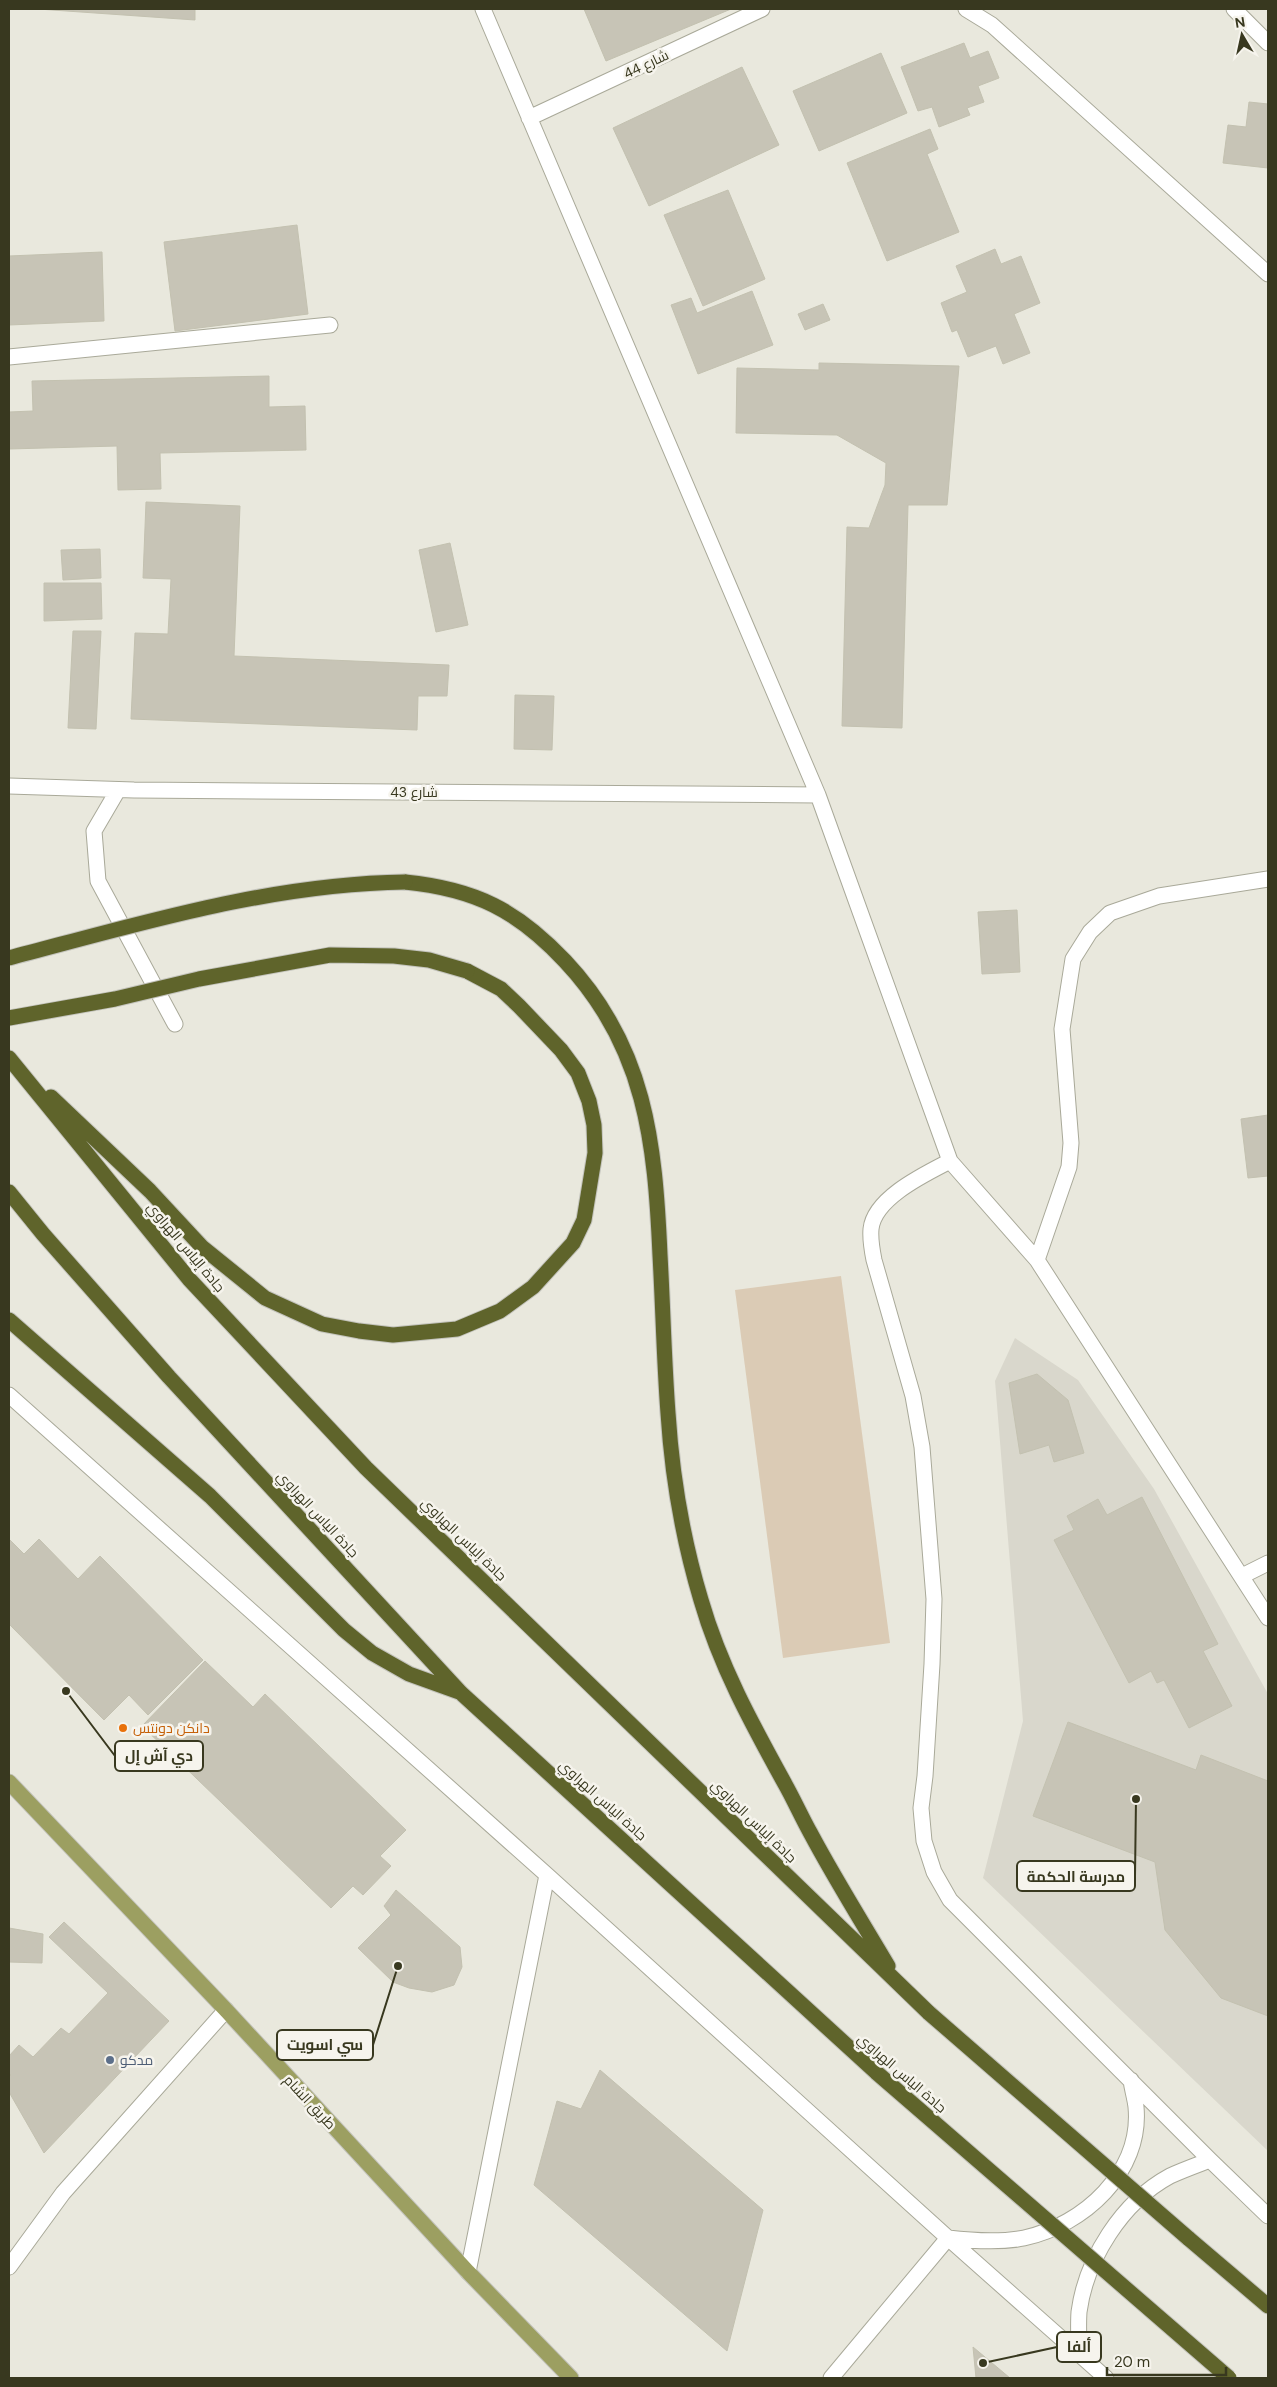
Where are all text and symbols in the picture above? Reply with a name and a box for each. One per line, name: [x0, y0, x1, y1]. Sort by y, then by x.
north arrow: [1217, 10, 1267, 60]
text: N: [1234, 12, 1246, 32]
street label: شارع 44: [621, 46, 671, 82]
street label: شارع 43: [390, 783, 438, 801]
street label: جادة إلياس الهراوي: [141, 1198, 229, 1298]
street label: جادة الياس الهراوي: [271, 1467, 363, 1563]
street label: جادة إلياس الهراوي: [415, 1494, 511, 1587]
place label: دانكن دونتس: [133, 1719, 210, 1737]
marker: دانكن دونتس: [117, 1722, 129, 1734]
callout: دي آش إل: [115, 1741, 203, 1771]
text: دي آش إل: [125, 1746, 193, 1768]
street label: جادة الياس الهراوي: [553, 1756, 651, 1846]
street label: جادة إلياس الهراوي: [705, 1776, 801, 1869]
callout: مدرسة الحكمة: [1017, 1861, 1135, 1891]
text: مدرسة الحكمة: [1027, 1867, 1125, 1887]
street label: جادة الياس الهراوي: [852, 2029, 950, 2119]
callout: سي اسويت: [277, 2030, 373, 2060]
text: سي اسويت: [287, 2035, 363, 2057]
place label: مدكو: [120, 2051, 153, 2069]
marker: مدكو: [104, 2054, 116, 2066]
street label: طريق الشام: [279, 2071, 340, 2134]
callout: ألفا: [1057, 2332, 1101, 2362]
text: ألفا: [1067, 2337, 1092, 2357]
scale bar: [1107, 2344, 1226, 2376]
text: 20 m: [1114, 2352, 1150, 2372]

